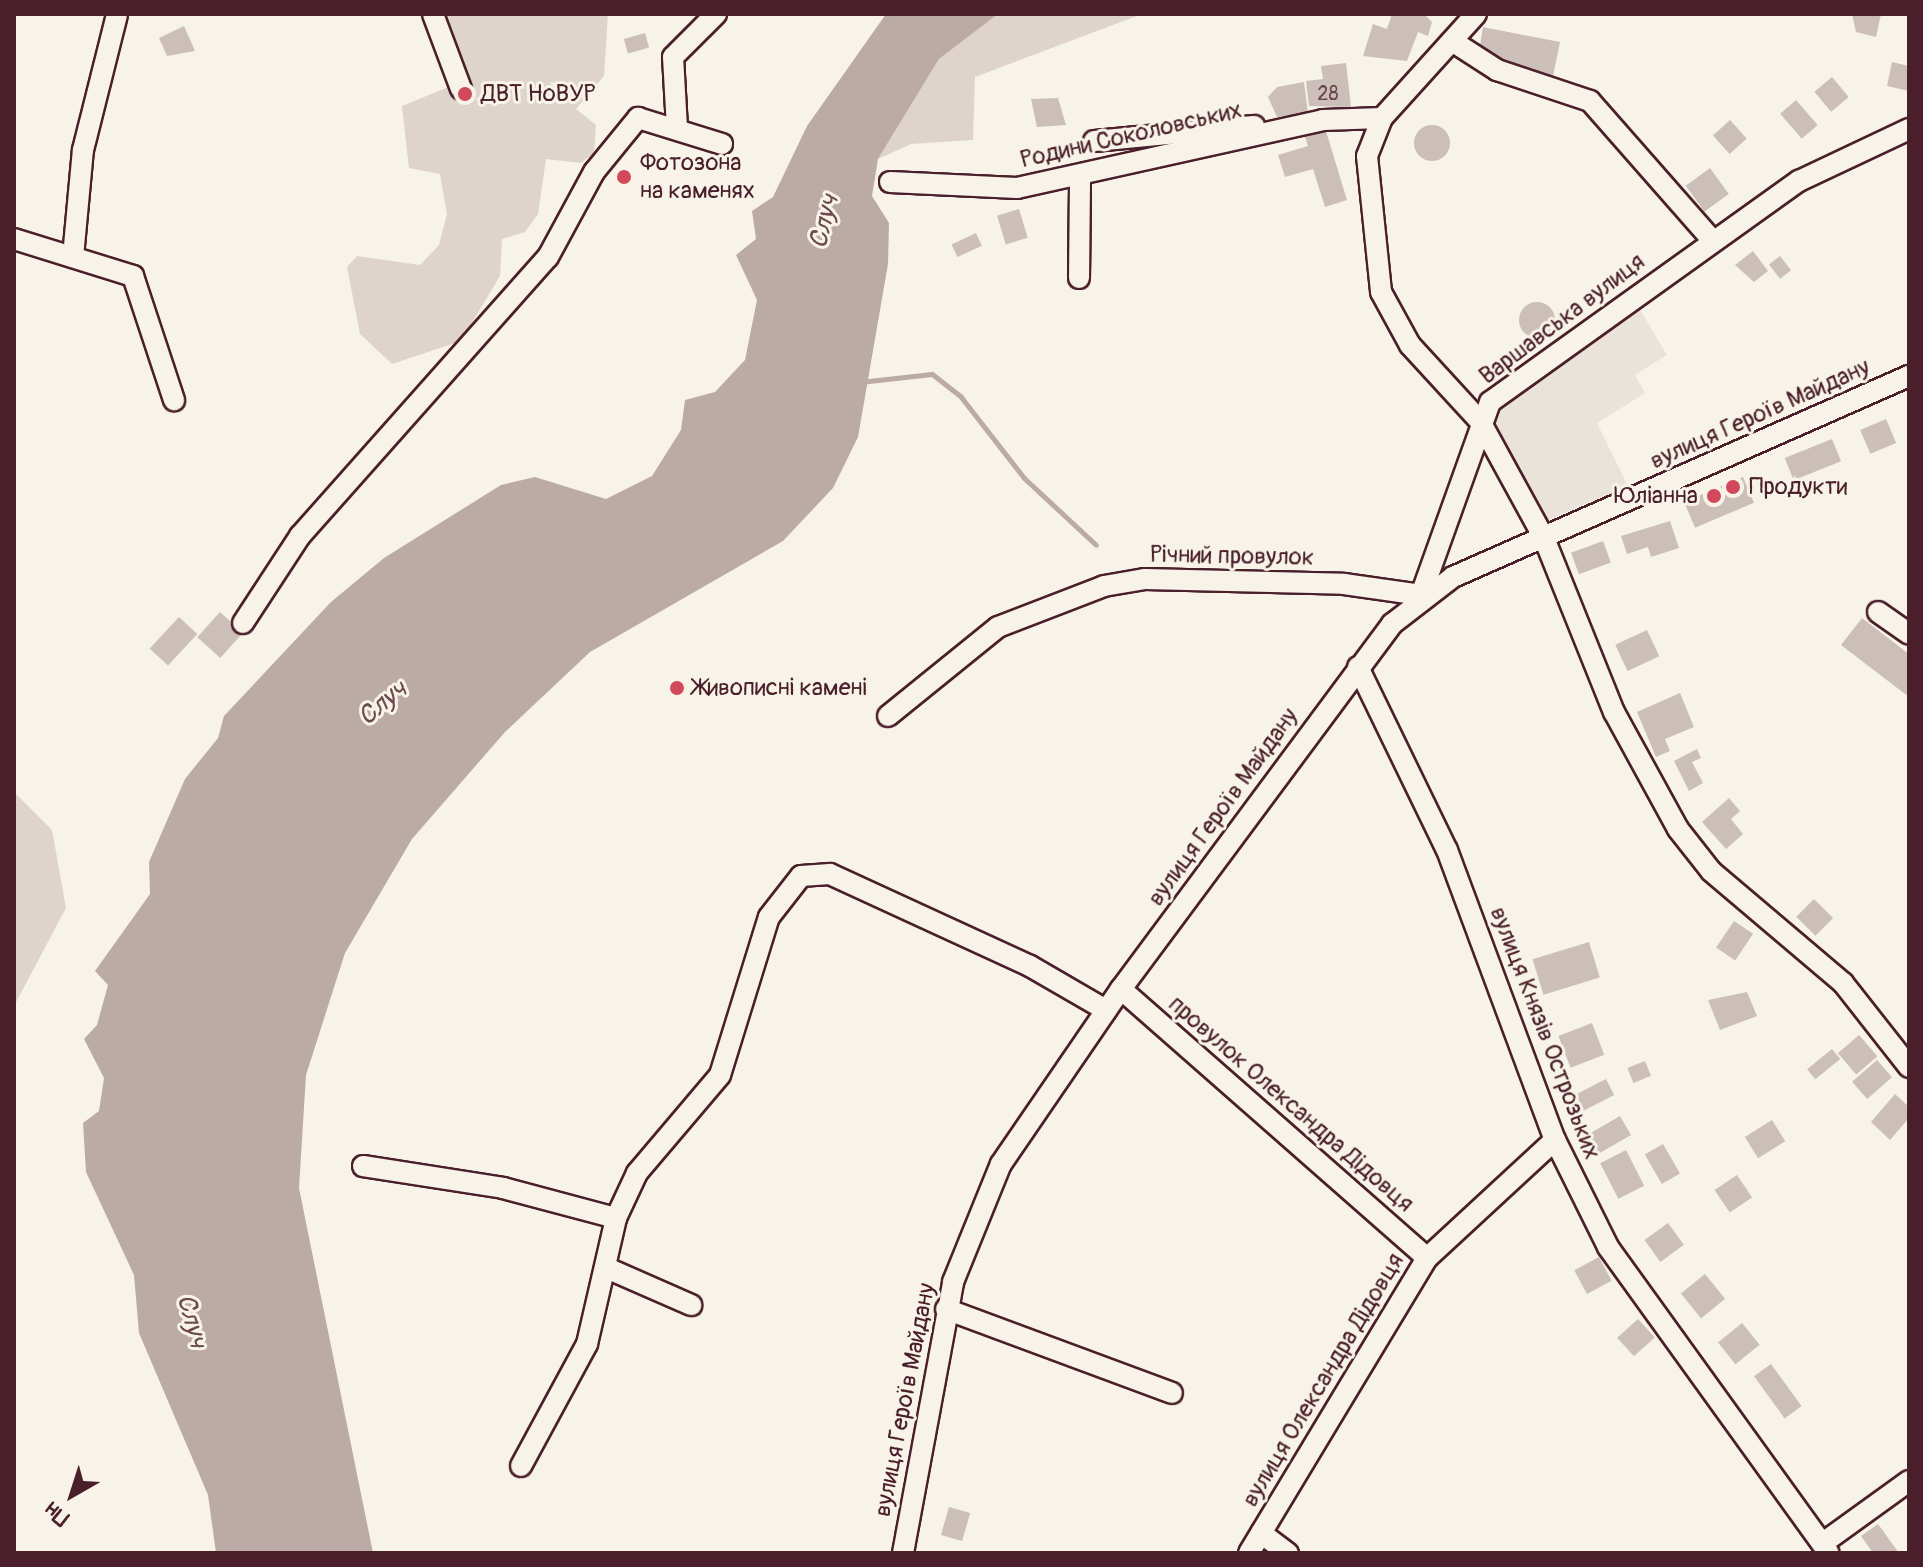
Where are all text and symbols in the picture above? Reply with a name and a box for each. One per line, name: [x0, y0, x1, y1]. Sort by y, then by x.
place label: ДВТ НоВУР: [481, 80, 596, 108]
house number: 28: [1317, 81, 1339, 105]
marker: ДВТ НоВУР: [456, 85, 474, 103]
street label: Родини Соколовських: [1017, 96, 1245, 174]
place label: Фотозона на каменях: [640, 149, 755, 205]
marker: Фотозона на каменях: [615, 168, 633, 186]
water label: Случ: [803, 192, 847, 252]
street label: Варшавська вулиця: [1474, 247, 1650, 391]
street label: вулиця Героїв Майдану: [1646, 353, 1874, 475]
place label: Продукти: [1749, 473, 1847, 501]
marker: Продукти: [1724, 478, 1742, 496]
place label: Юліанна: [1614, 482, 1698, 510]
marker: Юліанна: [1705, 487, 1723, 505]
street label: Річний провулок: [1150, 540, 1314, 572]
place label: Живописні камені: [693, 674, 867, 702]
water label: Случ: [352, 675, 414, 733]
marker: Живописні камені: [668, 679, 686, 697]
street label: вулиця Героїв Майдану: [1142, 703, 1304, 911]
street label: вулиця Князів Острозьких: [1484, 903, 1606, 1163]
street label: провулок Олександра Дідовця: [1163, 990, 1419, 1218]
street label: вулиця Олександра Дідовця: [1236, 1248, 1410, 1512]
street label: вулиця Героїв Майдану: [868, 1281, 942, 1519]
water label: Случ: [169, 1291, 213, 1351]
north arrow: [32, 1455, 112, 1535]
text: Пн: [39, 1495, 75, 1532]

